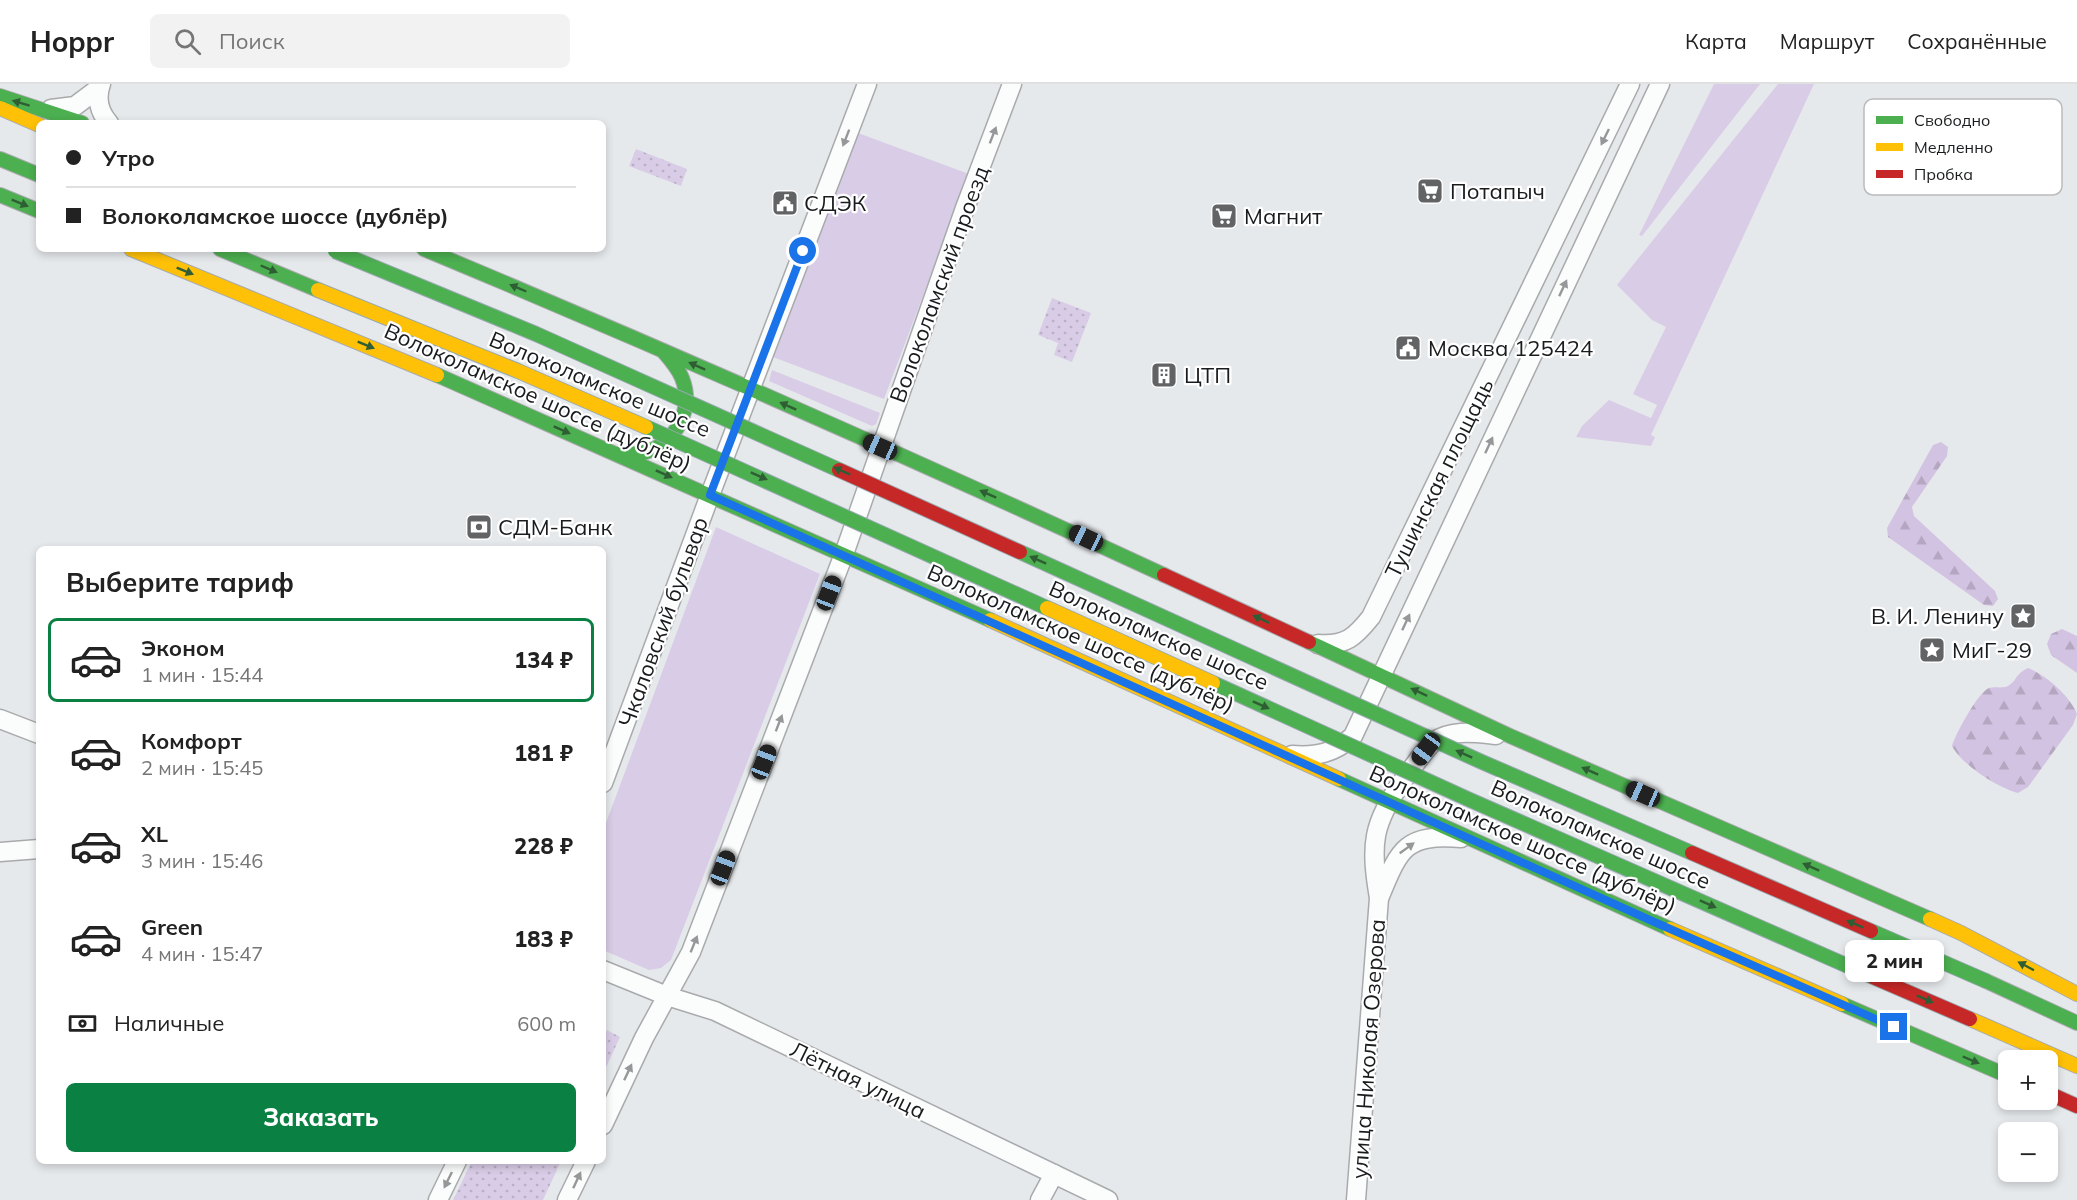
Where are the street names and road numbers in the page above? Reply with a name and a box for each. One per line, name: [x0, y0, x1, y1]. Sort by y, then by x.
street label: Волоколамский проезд: [883, 162, 995, 406]
street label: Волоколамское шоссе (дублёр): [380, 316, 696, 478]
street label: Волоколамское шоссе: [485, 325, 715, 443]
street label: Тушинская площадь: [1379, 374, 1499, 582]
street label: Чкаловский бульвар: [612, 513, 714, 731]
street label: Волоколамское шоссе (дублёр): [923, 557, 1239, 719]
street label: Волоколамское шоссе: [1045, 574, 1273, 696]
street label: Волоколамское шоссе (дублёр): [1365, 758, 1681, 920]
street label: Волоколамское шоссе: [1487, 773, 1715, 895]
street label: улица Николая Озерова: [1345, 918, 1391, 1180]
street label: Лётная улица: [786, 1035, 930, 1125]

